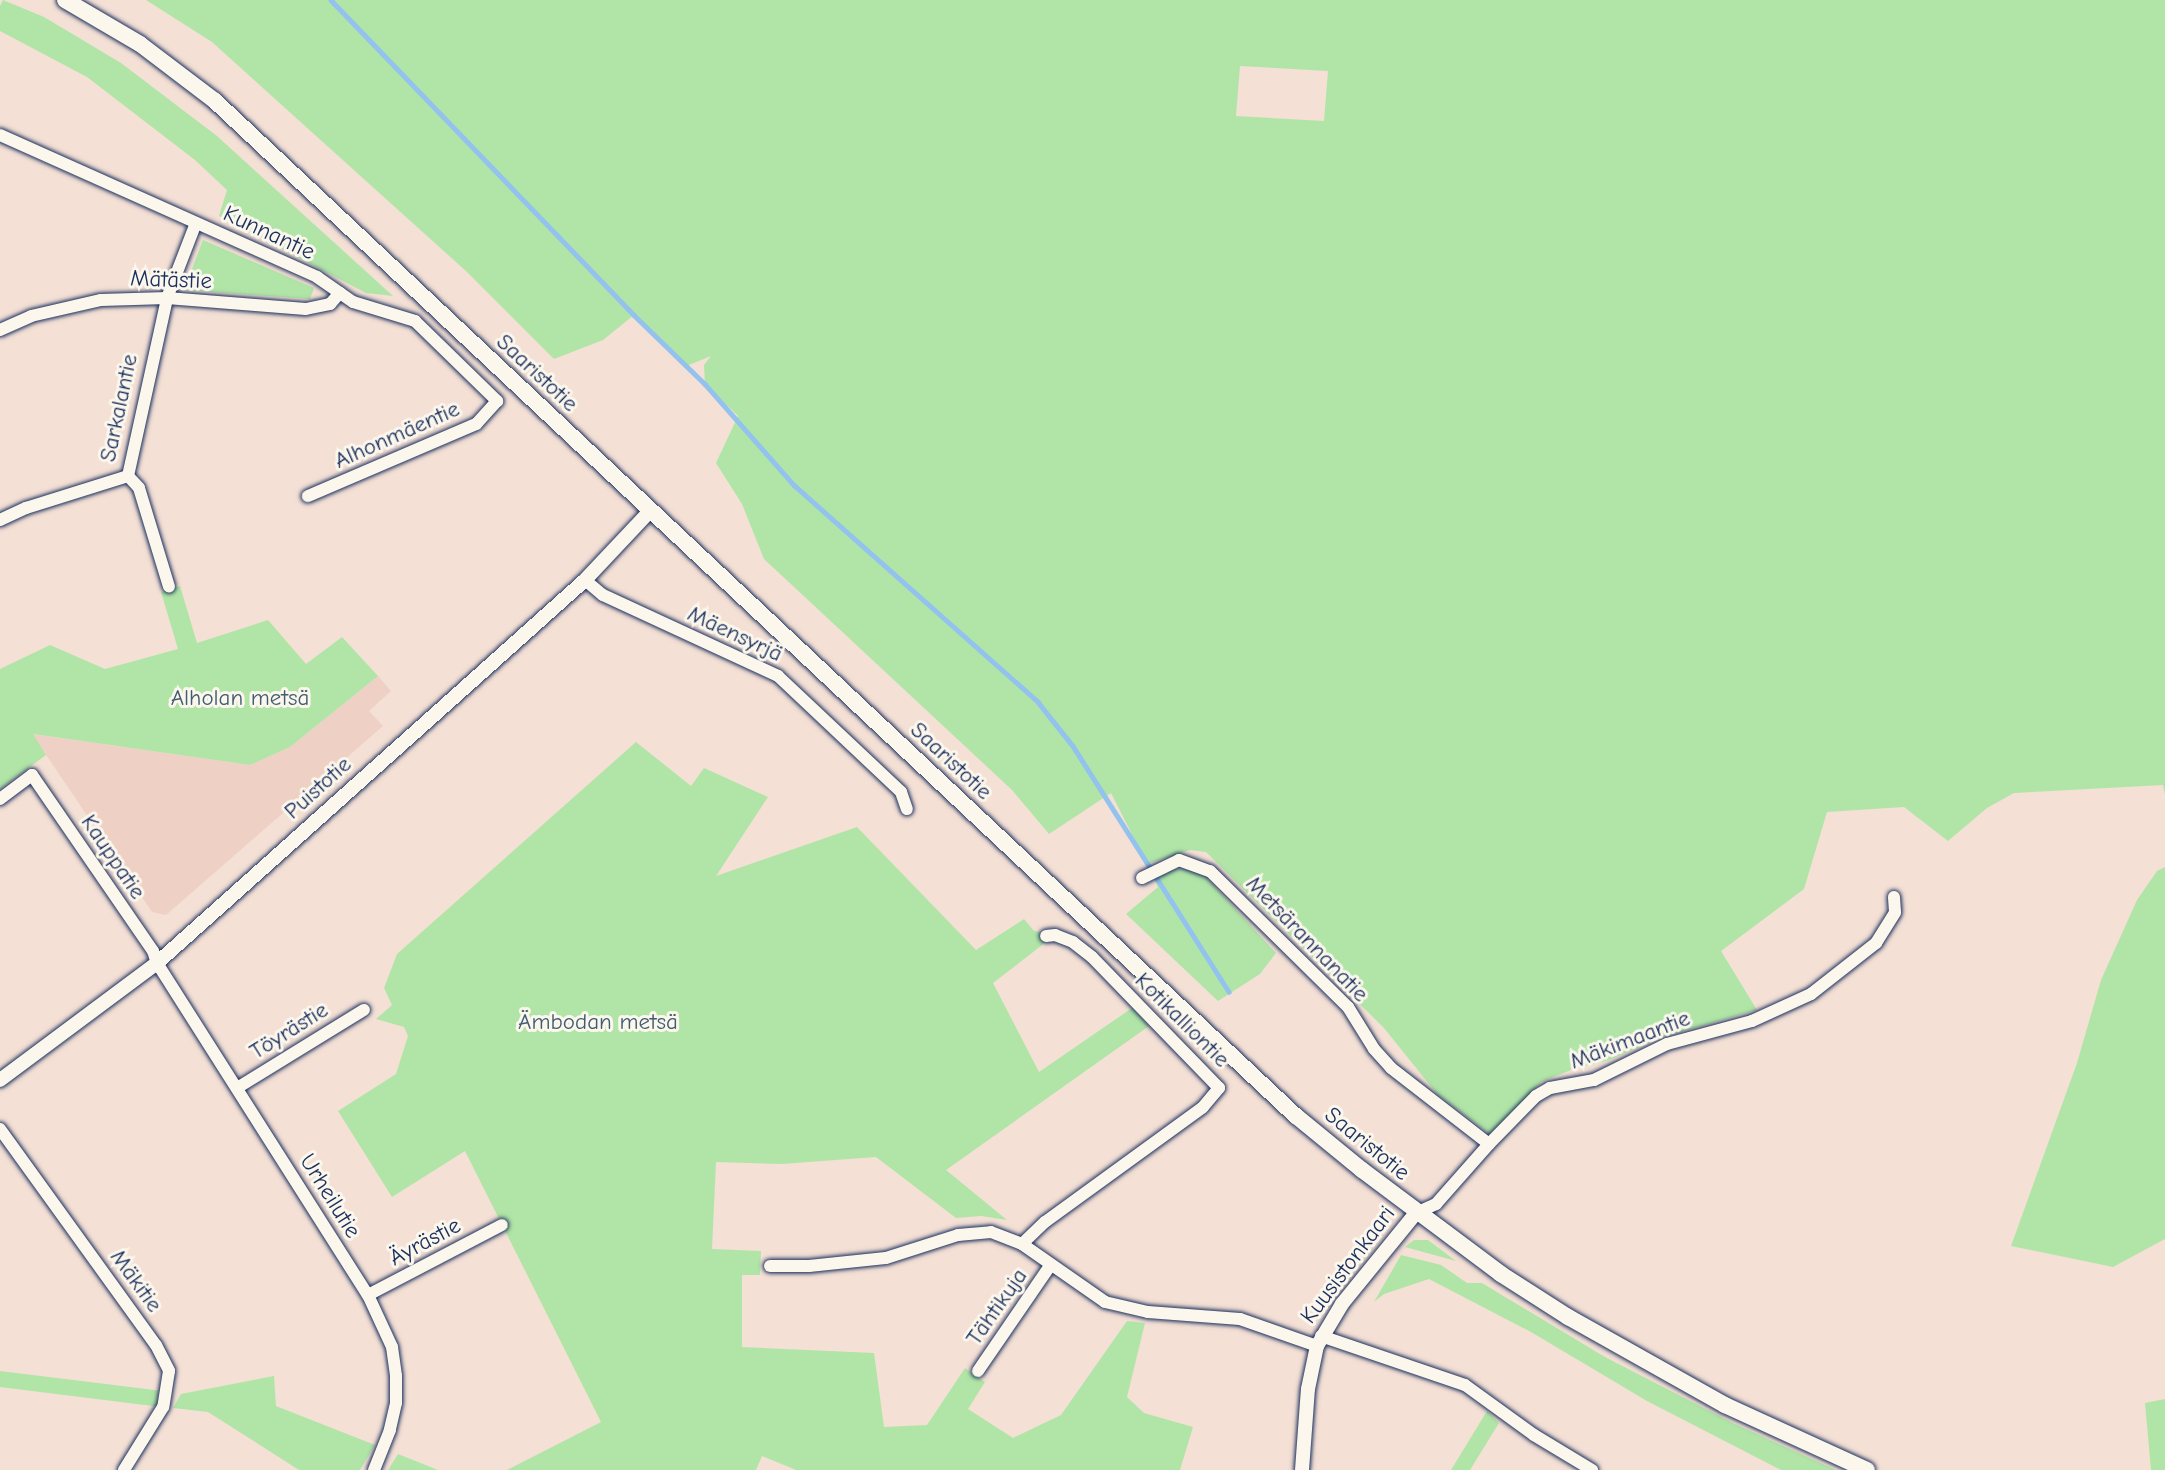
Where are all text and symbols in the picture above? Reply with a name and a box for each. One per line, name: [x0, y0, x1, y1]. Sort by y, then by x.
street label: Kunnantie: [219, 200, 319, 266]
street label: Mätästie: [130, 265, 212, 295]
street label: Saaristotie: [490, 328, 584, 418]
street label: Sarkalantie: [94, 352, 144, 464]
street label: Alhonmäentie: [330, 395, 464, 475]
street label: Mäensyrjä: [683, 600, 787, 668]
park label: Alholan metsä: [171, 684, 309, 712]
street label: Saaristotie: [904, 716, 998, 806]
street label: Puistotie: [279, 751, 357, 825]
street label: Kauppatie: [75, 809, 151, 905]
street label: Metsärannanatie: [1240, 870, 1374, 1008]
street label: Kotikalliontie: [1129, 967, 1235, 1073]
street label: Töyrästie: [245, 996, 333, 1066]
street label: Mäkimaantie: [1566, 1004, 1694, 1076]
park label: Ämbodan metsä: [518, 1008, 678, 1036]
street label: Saaristotie: [1319, 1101, 1415, 1187]
street label: Urheilutie: [293, 1149, 367, 1243]
street label: Kuusistonkaari: [1295, 1201, 1401, 1329]
street label: Äyrästie: [385, 1212, 465, 1272]
street label: Mäkitie: [104, 1244, 168, 1318]
street label: Tähtikuja: [961, 1263, 1033, 1351]

